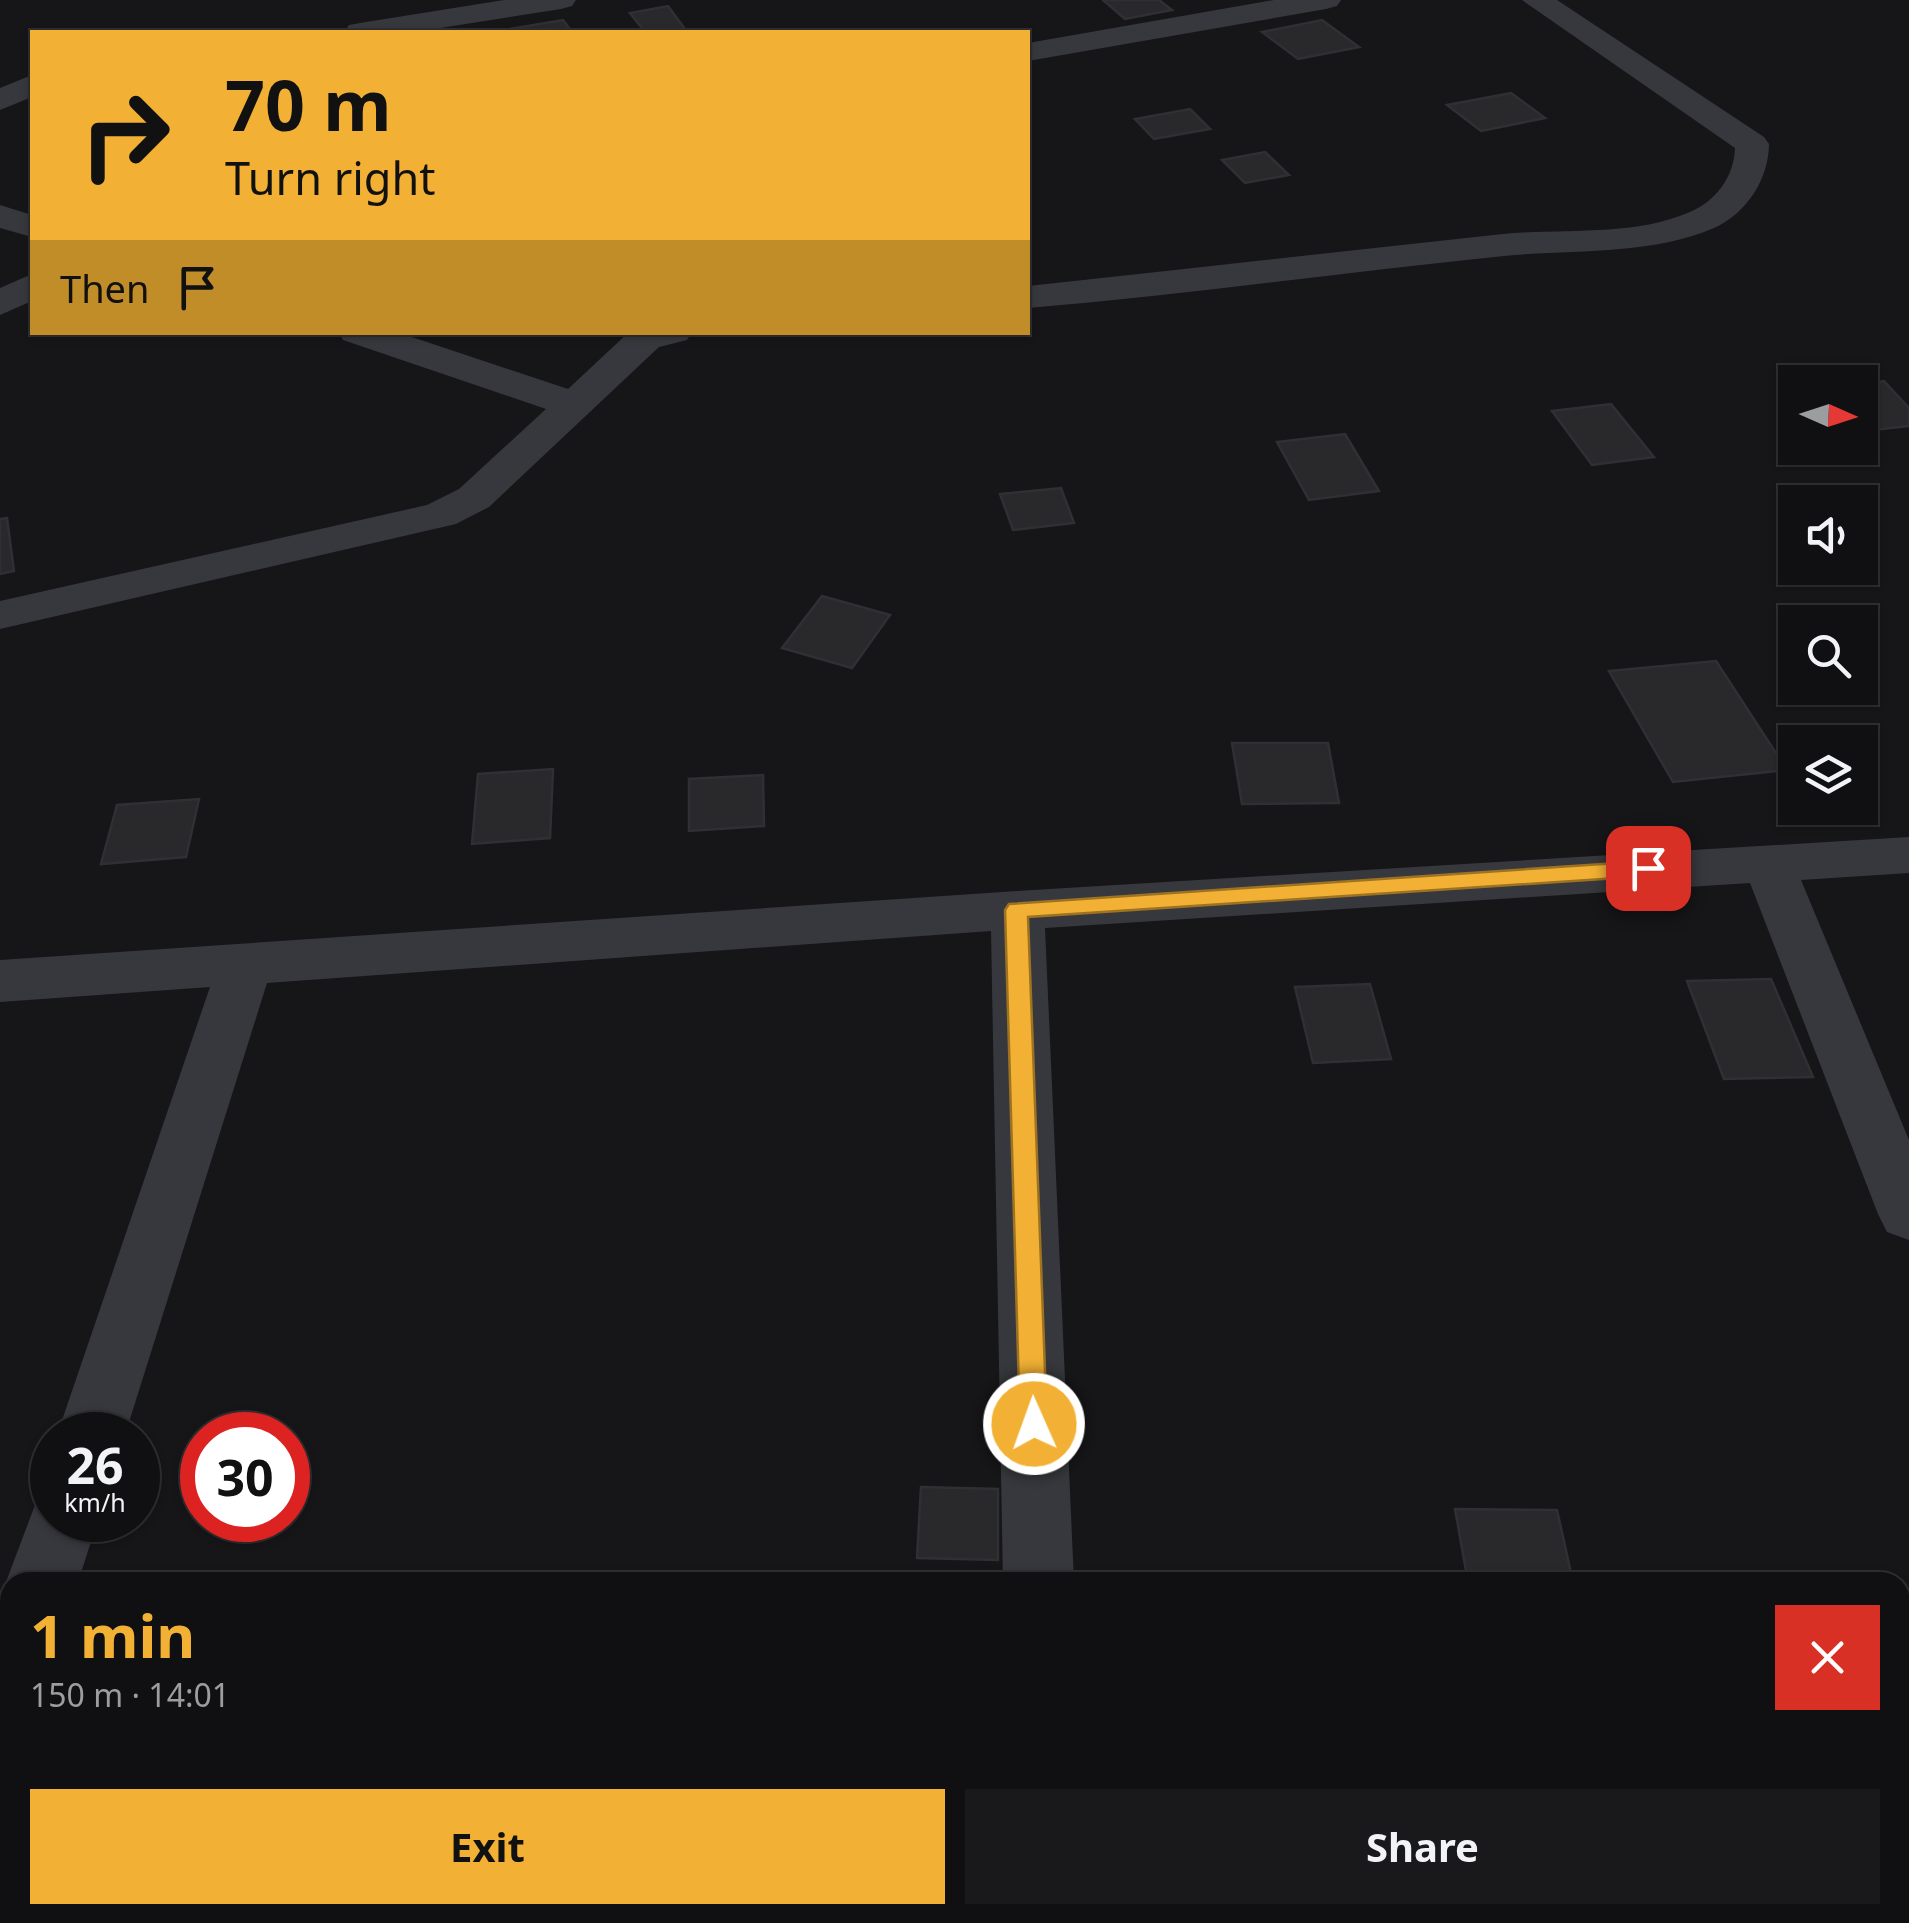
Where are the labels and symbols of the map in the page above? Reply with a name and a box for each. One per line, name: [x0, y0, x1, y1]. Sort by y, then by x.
north arrow: [1778, 365, 1878, 465]
pin: [1606, 826, 1691, 911]
position arrow: [982, 1372, 1086, 1476]
speed limit sign: 30: [180, 1412, 310, 1542]

